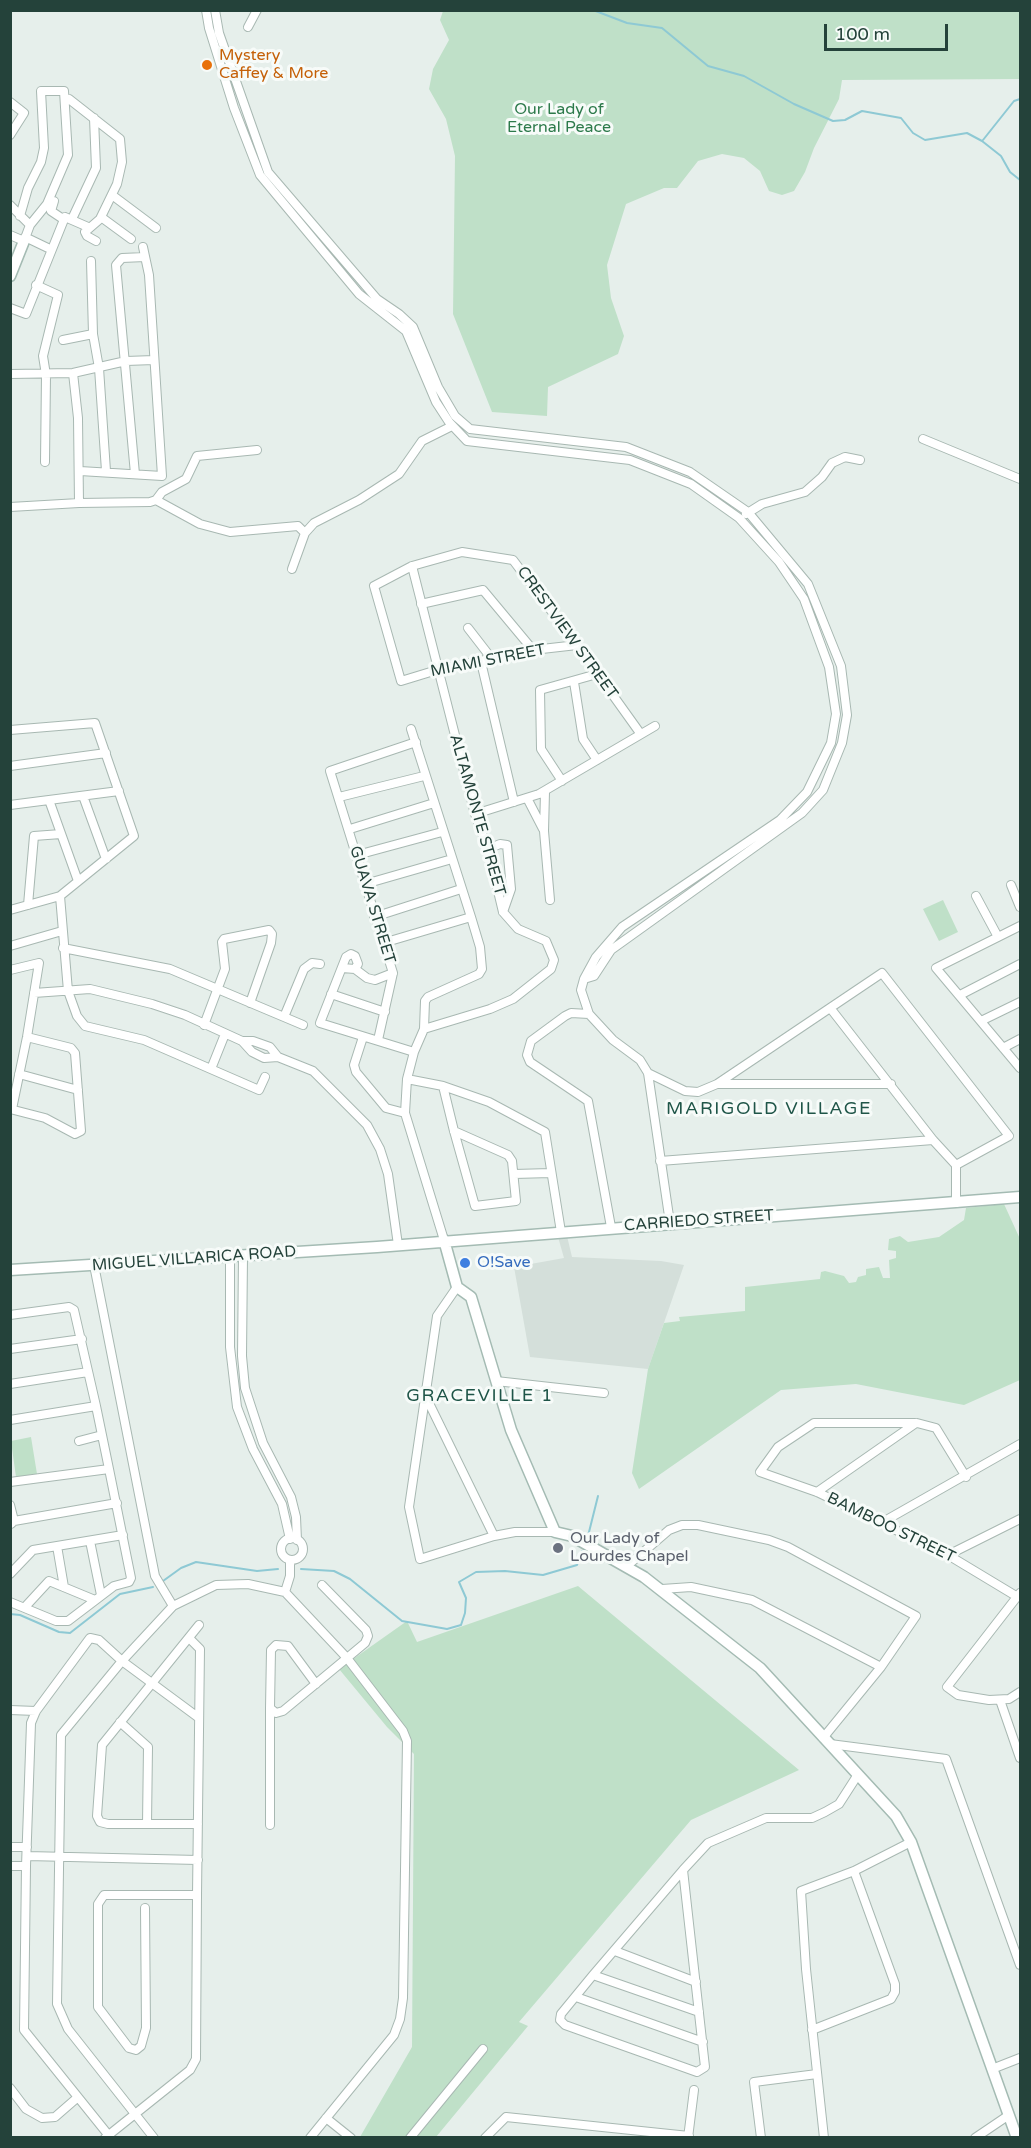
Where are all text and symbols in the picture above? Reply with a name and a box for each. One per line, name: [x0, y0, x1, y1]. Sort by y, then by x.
scale bar: [827, 12, 952, 50]
text: 100 m: [835, 23, 890, 45]
place label: Mystery Caffey & More: [219, 46, 328, 84]
marker: Mystery Caffey & More: [200, 58, 214, 72]
park label: Our Lady of Eternal Peace: [507, 100, 611, 138]
street label: CRESTVIEW STREET: [512, 563, 622, 703]
street label: MIAMI STREET: [429, 640, 547, 682]
street label: ALTAMONTE STREET: [445, 732, 509, 898]
street label: GUAVA STREET: [345, 844, 399, 966]
district label: MARIGOLD VILLAGE: [666, 1098, 872, 1120]
street label: CARRIEDO STREET: [623, 1206, 775, 1236]
street label: MIGUEL VILLARICA ROAD: [91, 1242, 297, 1276]
place label: O!Save: [477, 1253, 531, 1273]
marker: O!Save: [458, 1256, 472, 1270]
district label: GRACEVILLE 1: [406, 1385, 554, 1407]
street label: BAMBOO STREET: [824, 1489, 958, 1567]
place label: Our Lady of Lourdes Chapel: [570, 1529, 689, 1567]
marker: Our Lady of Lourdes Chapel: [551, 1541, 565, 1555]

